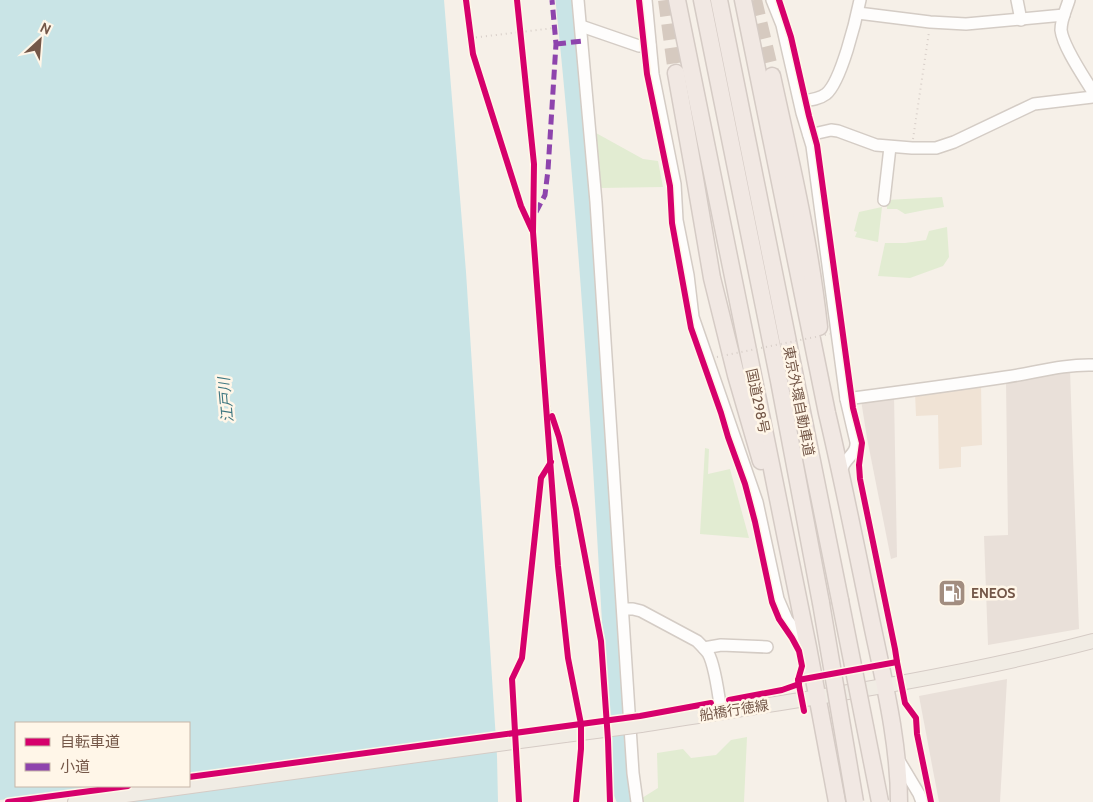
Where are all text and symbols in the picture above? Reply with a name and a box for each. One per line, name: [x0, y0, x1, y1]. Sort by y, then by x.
north arrow: [15, 15, 65, 65]
text: N: [37, 18, 54, 39]
street label: 東京外環自動車道: [779, 344, 819, 458]
street label: 国道298号: [742, 367, 774, 435]
water label: 江戸川: [215, 375, 237, 423]
fuel station icon: ENEOS: [937, 578, 967, 608]
place label: ENEOS: [971, 584, 1015, 602]
street label: 船橋行徳線: [698, 696, 770, 724]
legend: [15, 722, 190, 787]
text: 自転車道: [60, 733, 120, 751]
text: 小道: [60, 758, 90, 776]

